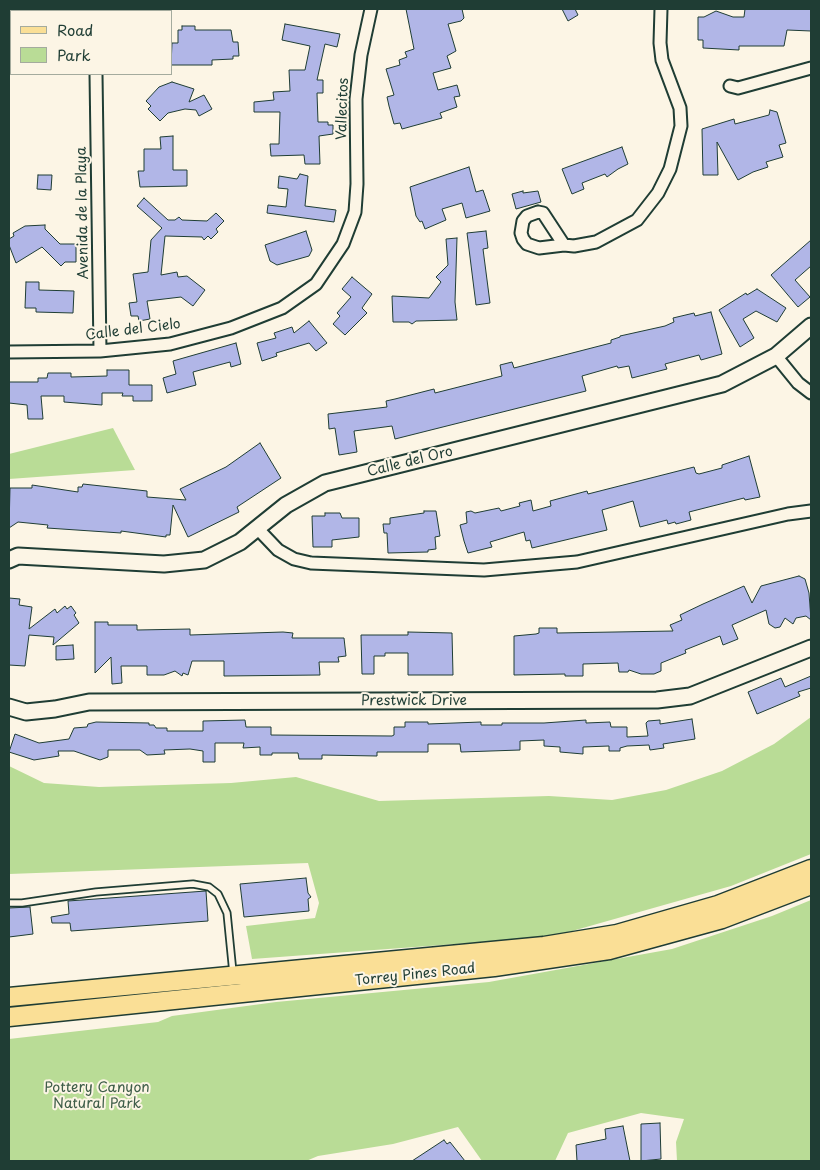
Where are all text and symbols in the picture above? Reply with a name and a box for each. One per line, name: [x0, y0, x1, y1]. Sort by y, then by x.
legend: [10, 10, 172, 75]
text: Road: [57, 18, 93, 41]
text: Park: [57, 43, 91, 66]
street label: Vallecitos: [334, 78, 352, 140]
street label: Avenida de la Playa: [73, 147, 93, 279]
street label: Calle del Cielo: [84, 316, 182, 344]
street label: Calle del Oro: [365, 443, 455, 481]
street label: Prestwick Drive: [361, 693, 467, 709]
street label: Torrey Pines Road: [354, 960, 476, 990]
park label: Pottery Canyon Natural Park: [44, 1080, 150, 1112]

